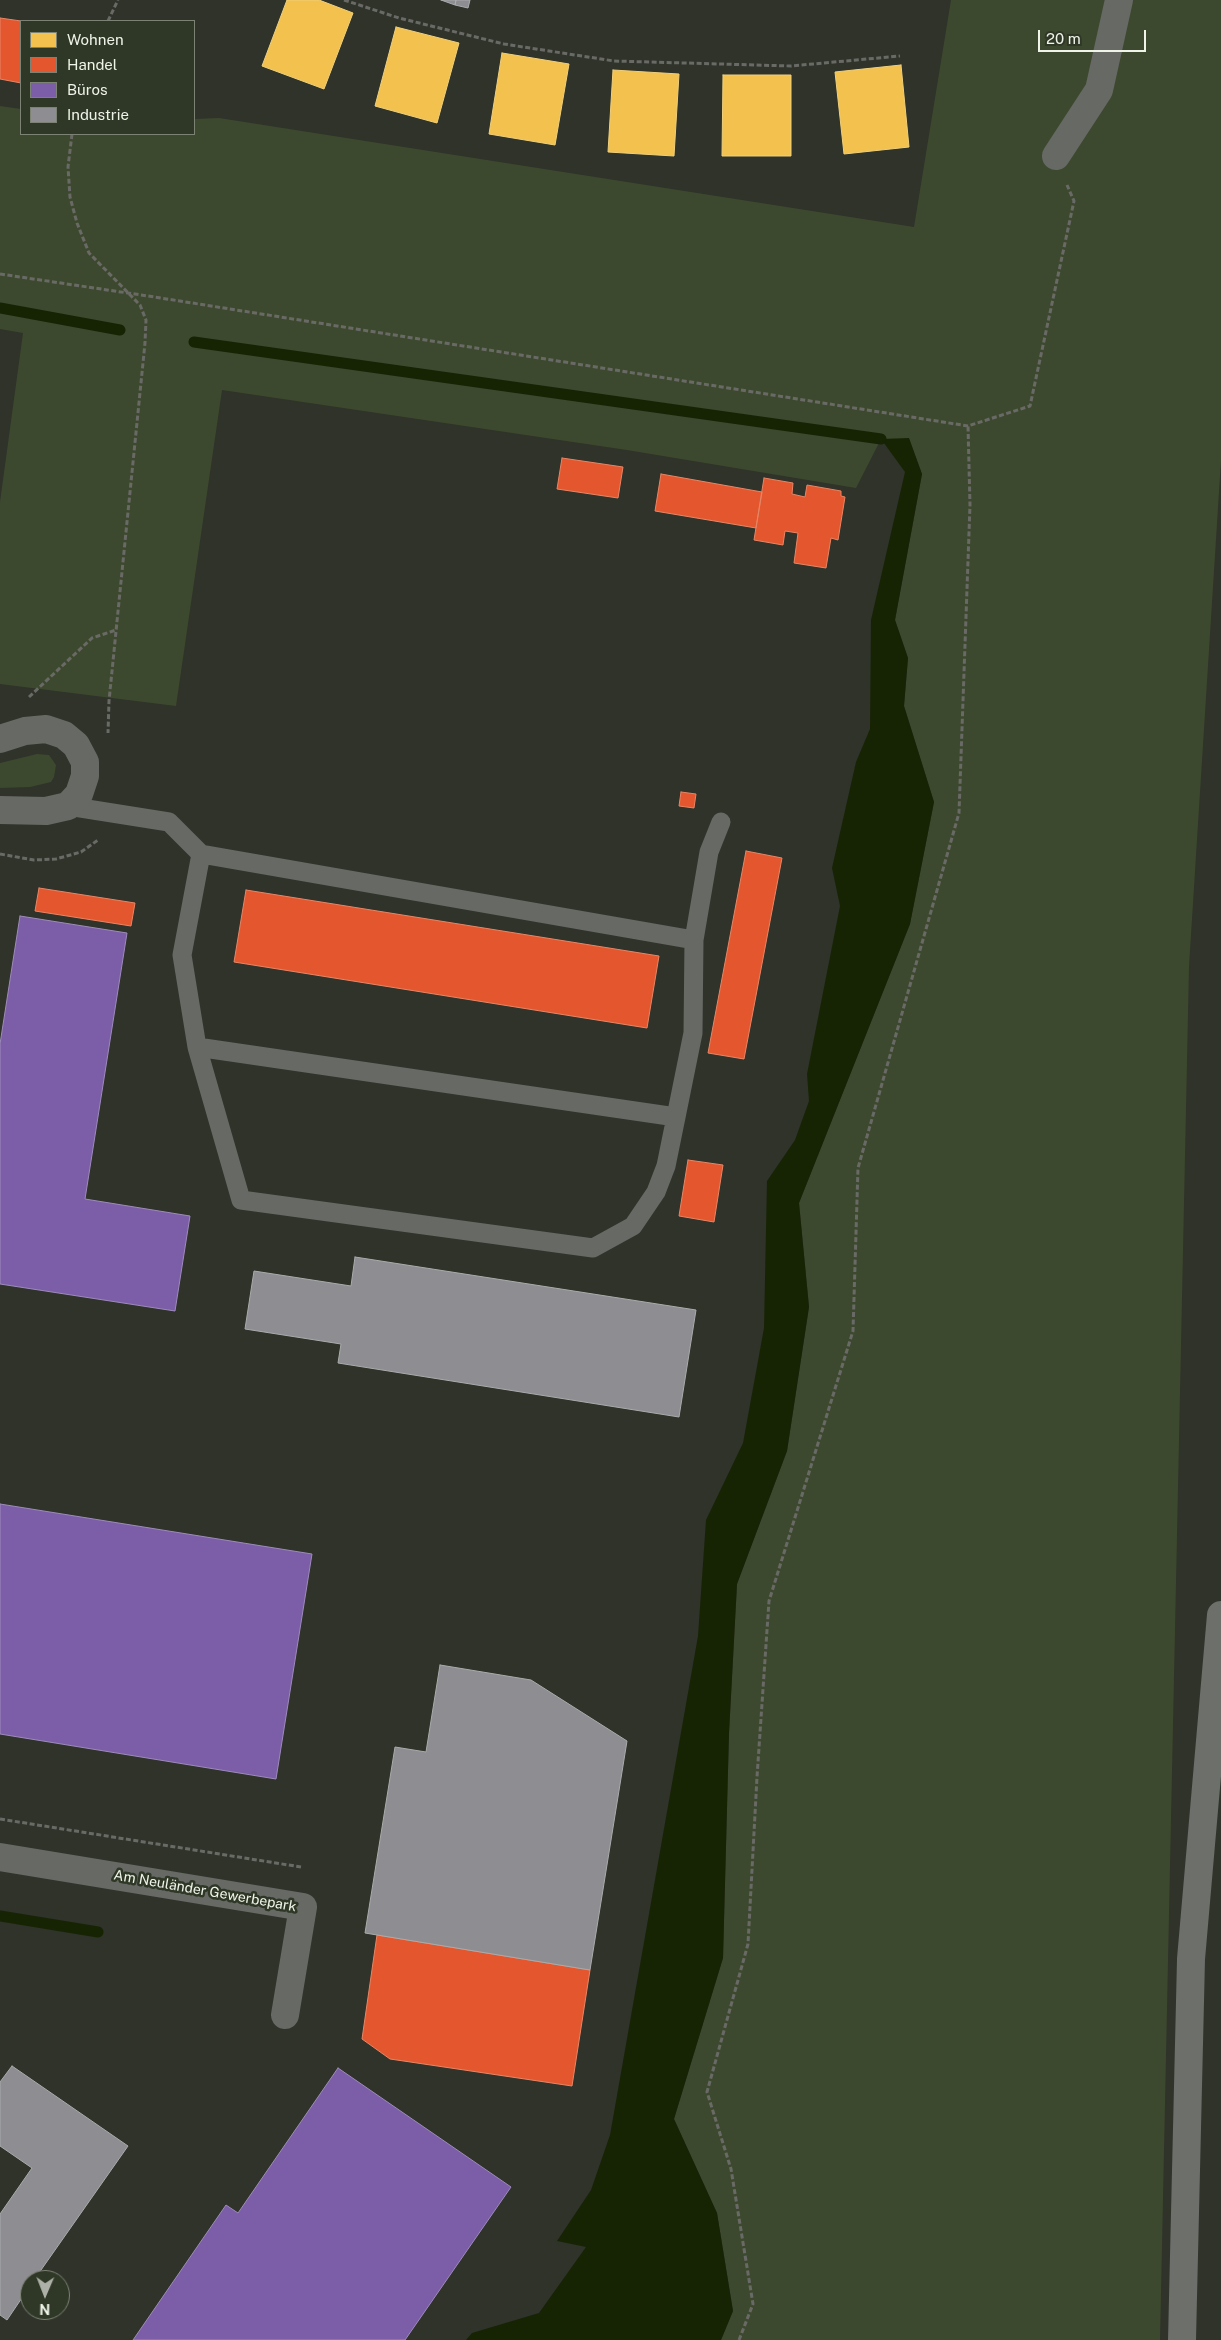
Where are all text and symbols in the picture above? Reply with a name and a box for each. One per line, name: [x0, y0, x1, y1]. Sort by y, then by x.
legend: [20, 20, 195, 135]
scale bar: [1041, 20, 1148, 52]
text: 20 m: [1046, 30, 1081, 47]
text: Wohnen: [67, 31, 124, 48]
text: Handel: [67, 56, 117, 73]
text: Büros: [67, 81, 108, 98]
text: Industrie: [67, 106, 129, 123]
street label: Am Neuländer Gewerbepark: [112, 1867, 298, 1915]
north arrow: [20, 2270, 70, 2320]
text: N: [39, 2301, 50, 2317]

